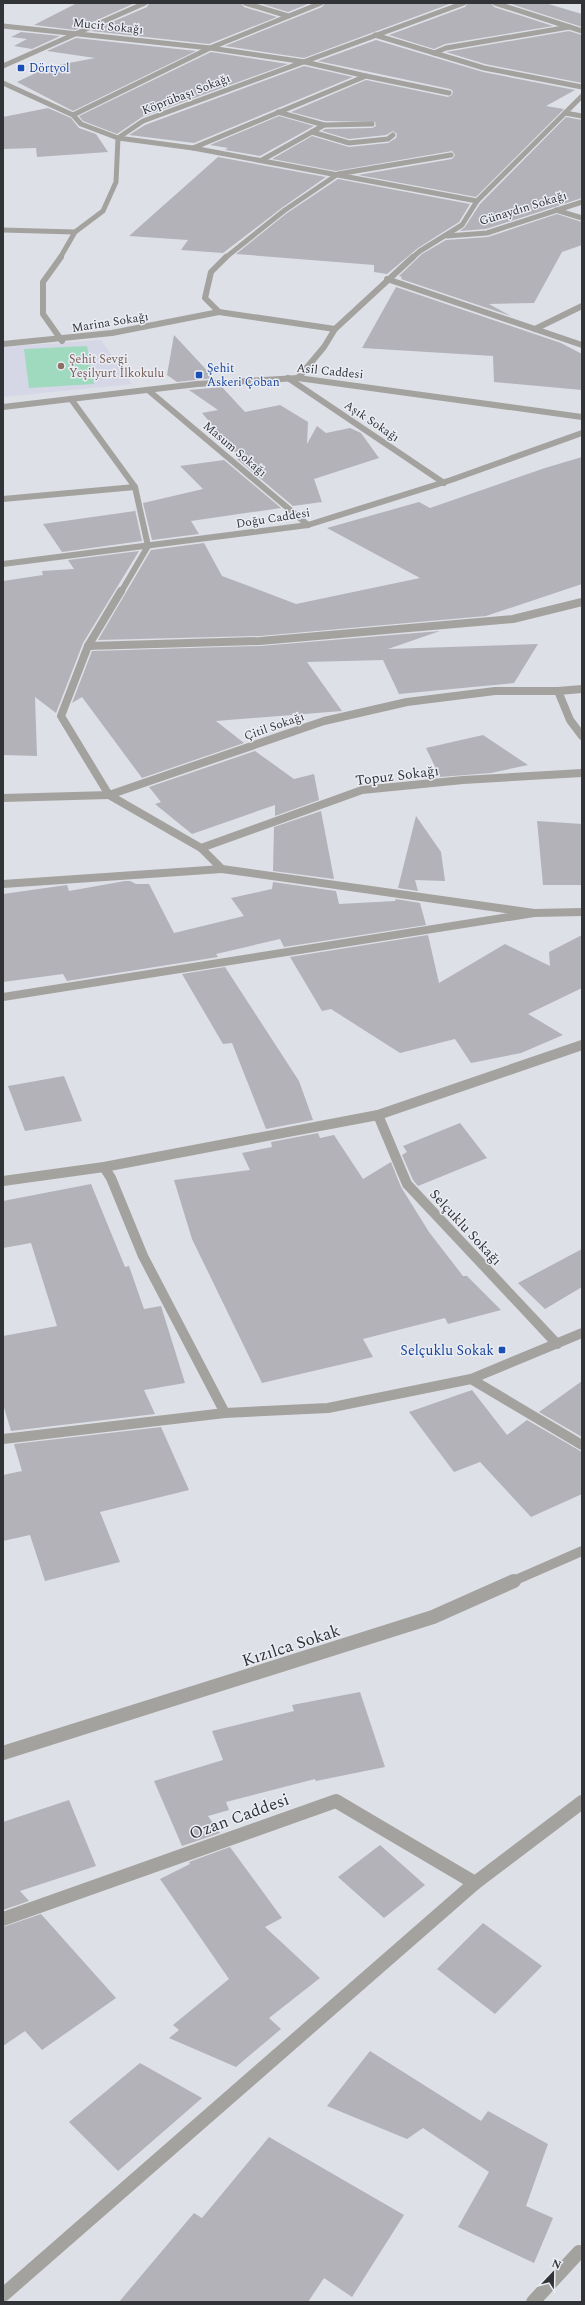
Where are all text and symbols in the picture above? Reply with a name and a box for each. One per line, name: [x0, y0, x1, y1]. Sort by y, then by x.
street label: Mucit Sokağı: [72, 13, 144, 40]
place label: Dörtyol: [29, 59, 70, 78]
marker: Dörtyol: [16, 63, 26, 73]
street label: Köprübaşı Sokağı: [139, 69, 233, 120]
street label: Günaydın Sokağı: [477, 186, 569, 231]
street label: Marina Sokağı: [70, 307, 150, 338]
place label: Şehit Sevgi Yeşilyurt İlkokulu: [69, 350, 165, 383]
place label: Şehit Askeri Çoban: [207, 359, 280, 392]
street label: Asil Caddesi: [296, 359, 365, 384]
marker: Şehit Sevgi Yeşilyurt İlkokulu: [56, 361, 66, 371]
marker: Şehit Askeri Çoban: [194, 370, 204, 380]
street label: Aşık Sokağı: [340, 396, 403, 447]
street label: Masum Sokağı: [199, 417, 271, 482]
street label: Doğu Caddesi: [235, 503, 312, 534]
street label: Çitil Sokağı: [241, 707, 307, 746]
street label: Topuz Sokağı: [354, 760, 440, 791]
street label: Selçuklu Sokağı: [425, 1184, 507, 1270]
place label: Selçuklu Sokak: [400, 1340, 494, 1361]
marker: Selçuklu Sokak: [497, 1345, 507, 1355]
street label: Kızılca Sokak: [239, 1618, 344, 1674]
street label: Ozan Caddesi: [186, 1787, 293, 1847]
north arrow: [533, 2253, 573, 2293]
text: N: [549, 2255, 564, 2274]

